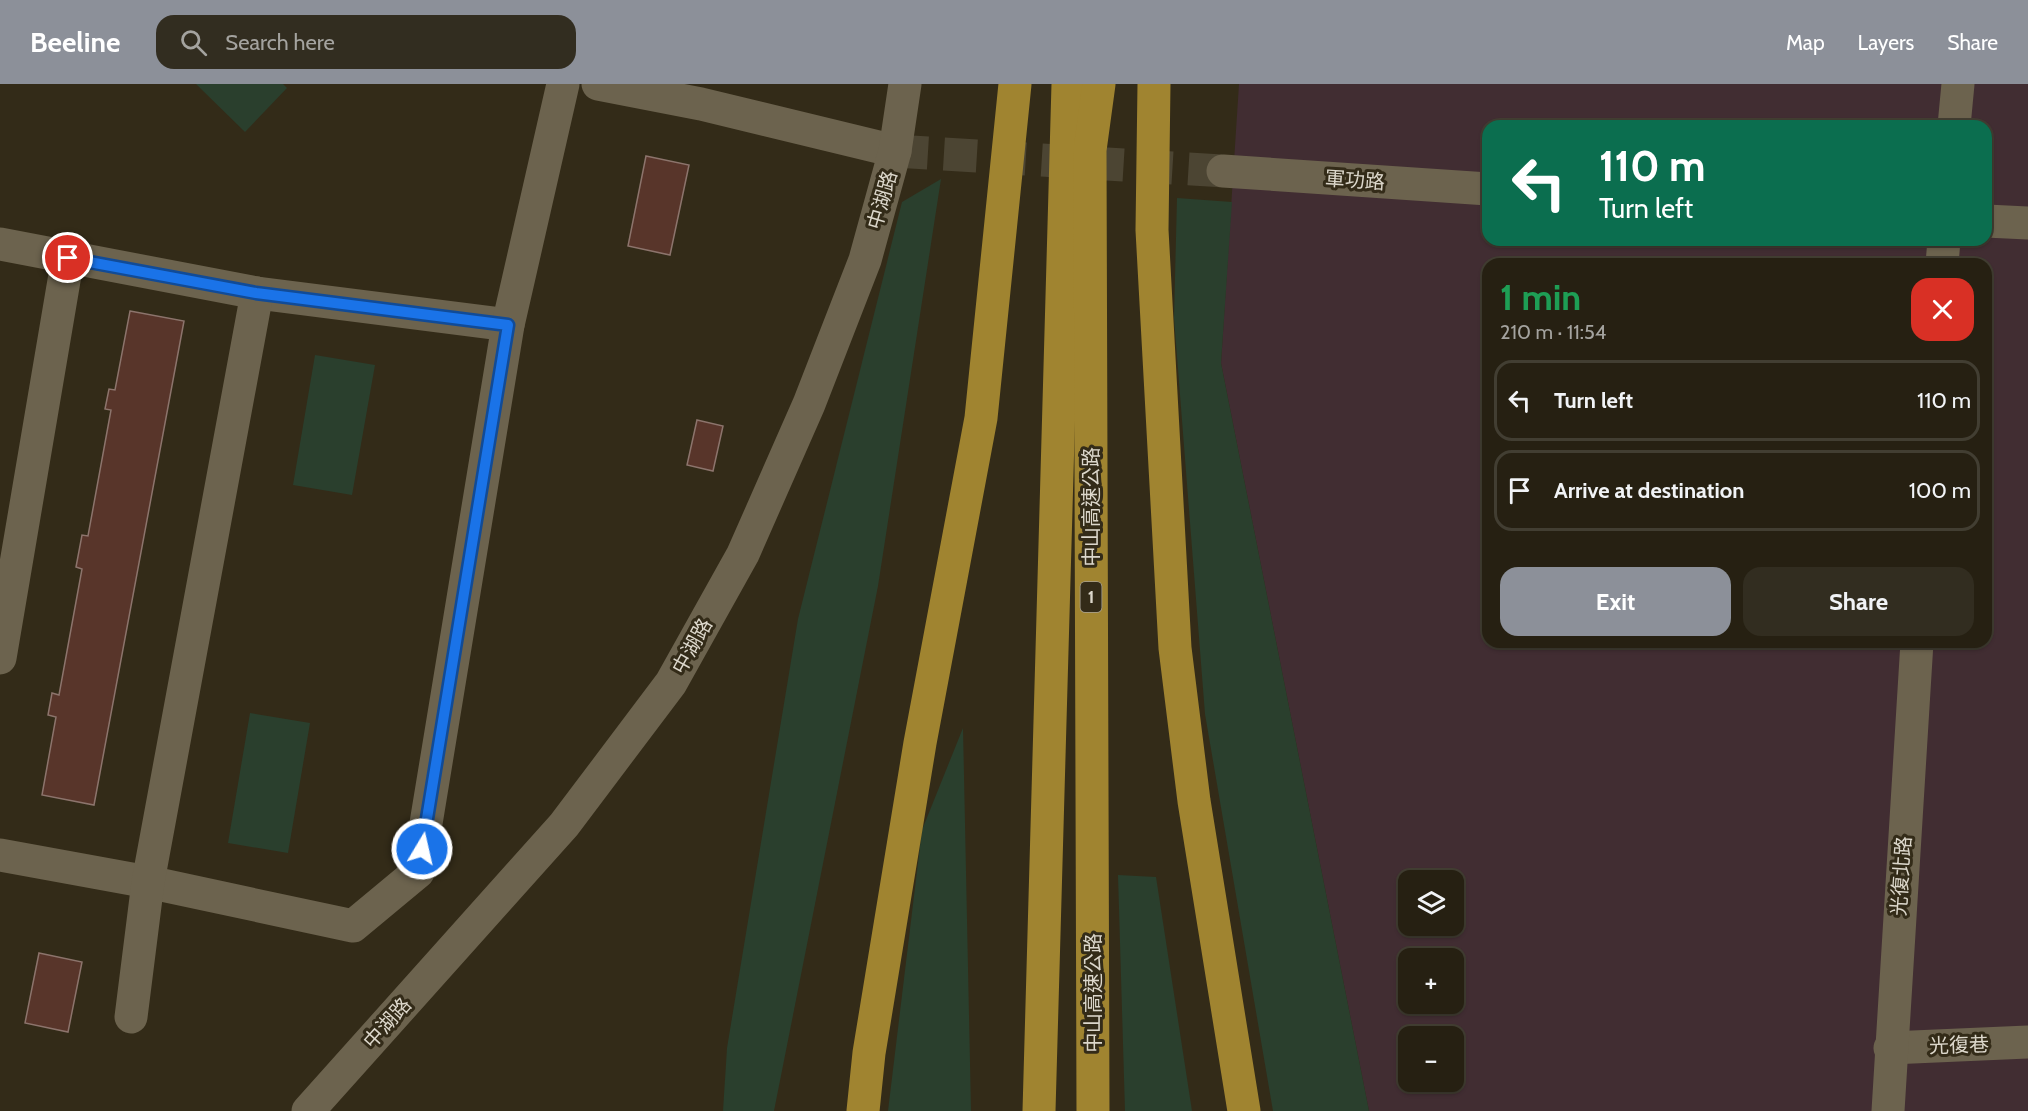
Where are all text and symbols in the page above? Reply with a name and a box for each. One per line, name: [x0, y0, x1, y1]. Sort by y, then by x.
search box: [156, 15, 576, 69]
text: Beeline: [30, 25, 120, 59]
icon: search: [177, 26, 210, 59]
text: Search here: [225, 29, 335, 56]
text: Map: [1786, 30, 1825, 55]
text: Layers: [1858, 30, 1914, 55]
text: Share: [1947, 30, 1998, 55]
text: 110 m: [1599, 140, 1706, 192]
icon: left: [1500, 144, 1578, 222]
street label: 軍功路: [1324, 166, 1386, 194]
street label: 中湖路: [862, 168, 902, 232]
text: Turn left: [1599, 192, 1693, 225]
pin: [42, 232, 93, 283]
icon: arrive: [51, 241, 84, 274]
text: 1 min: [1500, 275, 1581, 319]
button: close: [1911, 278, 1974, 341]
text: 210 m · 11:54: [1500, 320, 1606, 344]
icon: left: [1503, 384, 1536, 417]
text: Turn left: [1554, 387, 1633, 414]
text: 110 m: [1917, 387, 1971, 414]
street label: 中山高速公路: [1079, 447, 1103, 567]
icon: arrive: [1503, 474, 1536, 507]
text: Arrive at destination: [1554, 477, 1744, 504]
text: 100 m: [1909, 477, 1971, 504]
button: Exit: [1500, 567, 1731, 636]
button: Share: [1743, 567, 1974, 636]
road number: 1: [1080, 582, 1102, 612]
street label: 中湖路: [667, 614, 717, 678]
position arrow: [390, 817, 454, 881]
street label: 光復北路: [1886, 835, 1916, 917]
map controls: [1398, 870, 1464, 1092]
button: layers: [1398, 870, 1464, 936]
street label: 中山高速公路: [1081, 933, 1105, 1053]
button: +: [1398, 948, 1464, 1014]
street label: 中湖路: [358, 993, 416, 1053]
button: −: [1398, 1026, 1464, 1092]
street label: 光復巷: [1929, 1032, 1989, 1058]

